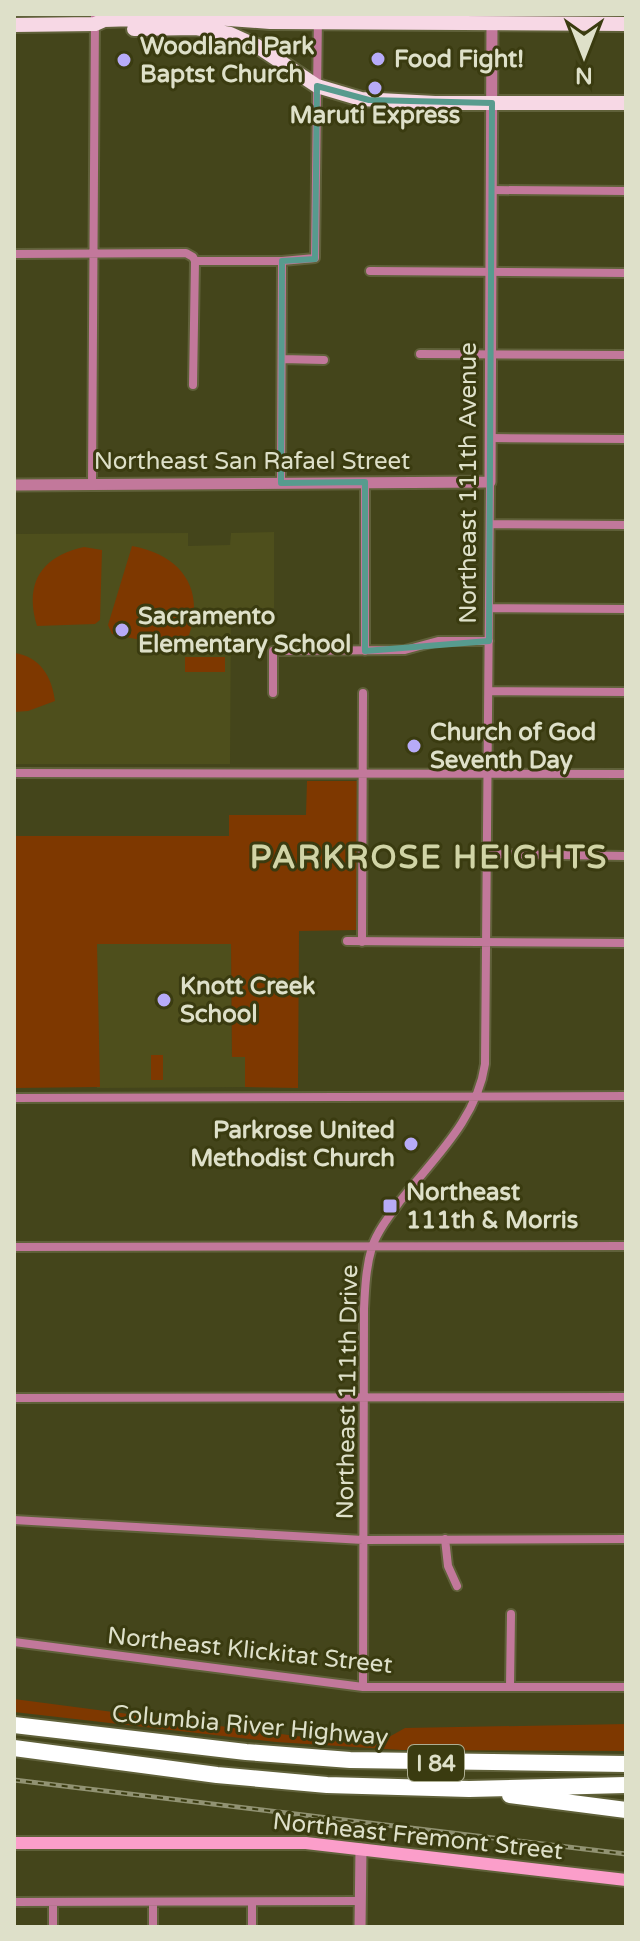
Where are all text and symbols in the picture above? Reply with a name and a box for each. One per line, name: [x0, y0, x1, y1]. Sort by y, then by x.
north arrow: [544, 16, 624, 96]
place label: Woodland Park Baptst Church: [140, 32, 314, 89]
place label: Food Fight!: [394, 45, 524, 74]
marker: Food Fight!: [369, 50, 387, 68]
marker: Woodland Park Baptst Church: [115, 51, 133, 69]
text: N: [575, 62, 593, 88]
marker: Maruti Express: [366, 79, 384, 97]
place label: Maruti Express: [290, 101, 460, 130]
street label: Northeast 111th Avenue: [454, 342, 483, 624]
street label: Northeast San Rafael Street: [94, 447, 410, 476]
place label: Sacramento Elementary School: [138, 602, 351, 659]
marker: Sacramento Elementary School: [113, 621, 131, 639]
place label: Church of God Seventh Day: [430, 718, 596, 775]
marker: Church of God Seventh Day: [405, 737, 423, 755]
district label: PARKROSE HEIGHTS: [250, 839, 608, 877]
place label: Knott Creek School: [180, 972, 315, 1029]
marker: Knott Creek School: [155, 991, 173, 1009]
place label: Parkrose United Methodist Church: [190, 1116, 395, 1173]
marker: Parkrose United Methodist Church: [402, 1135, 420, 1153]
place label: Northeast 111th & Morris: [406, 1178, 578, 1235]
marker: Northeast 111th & Morris: [381, 1197, 399, 1215]
street label: Northeast 111th Drive: [331, 1264, 364, 1520]
street label: Northeast Klickitat Street: [106, 1621, 394, 1680]
street label: Columbia River Highway: [111, 1699, 390, 1752]
road number: I 84: [408, 1745, 464, 1781]
street label: Northeast Fremont Street: [271, 1807, 565, 1866]

